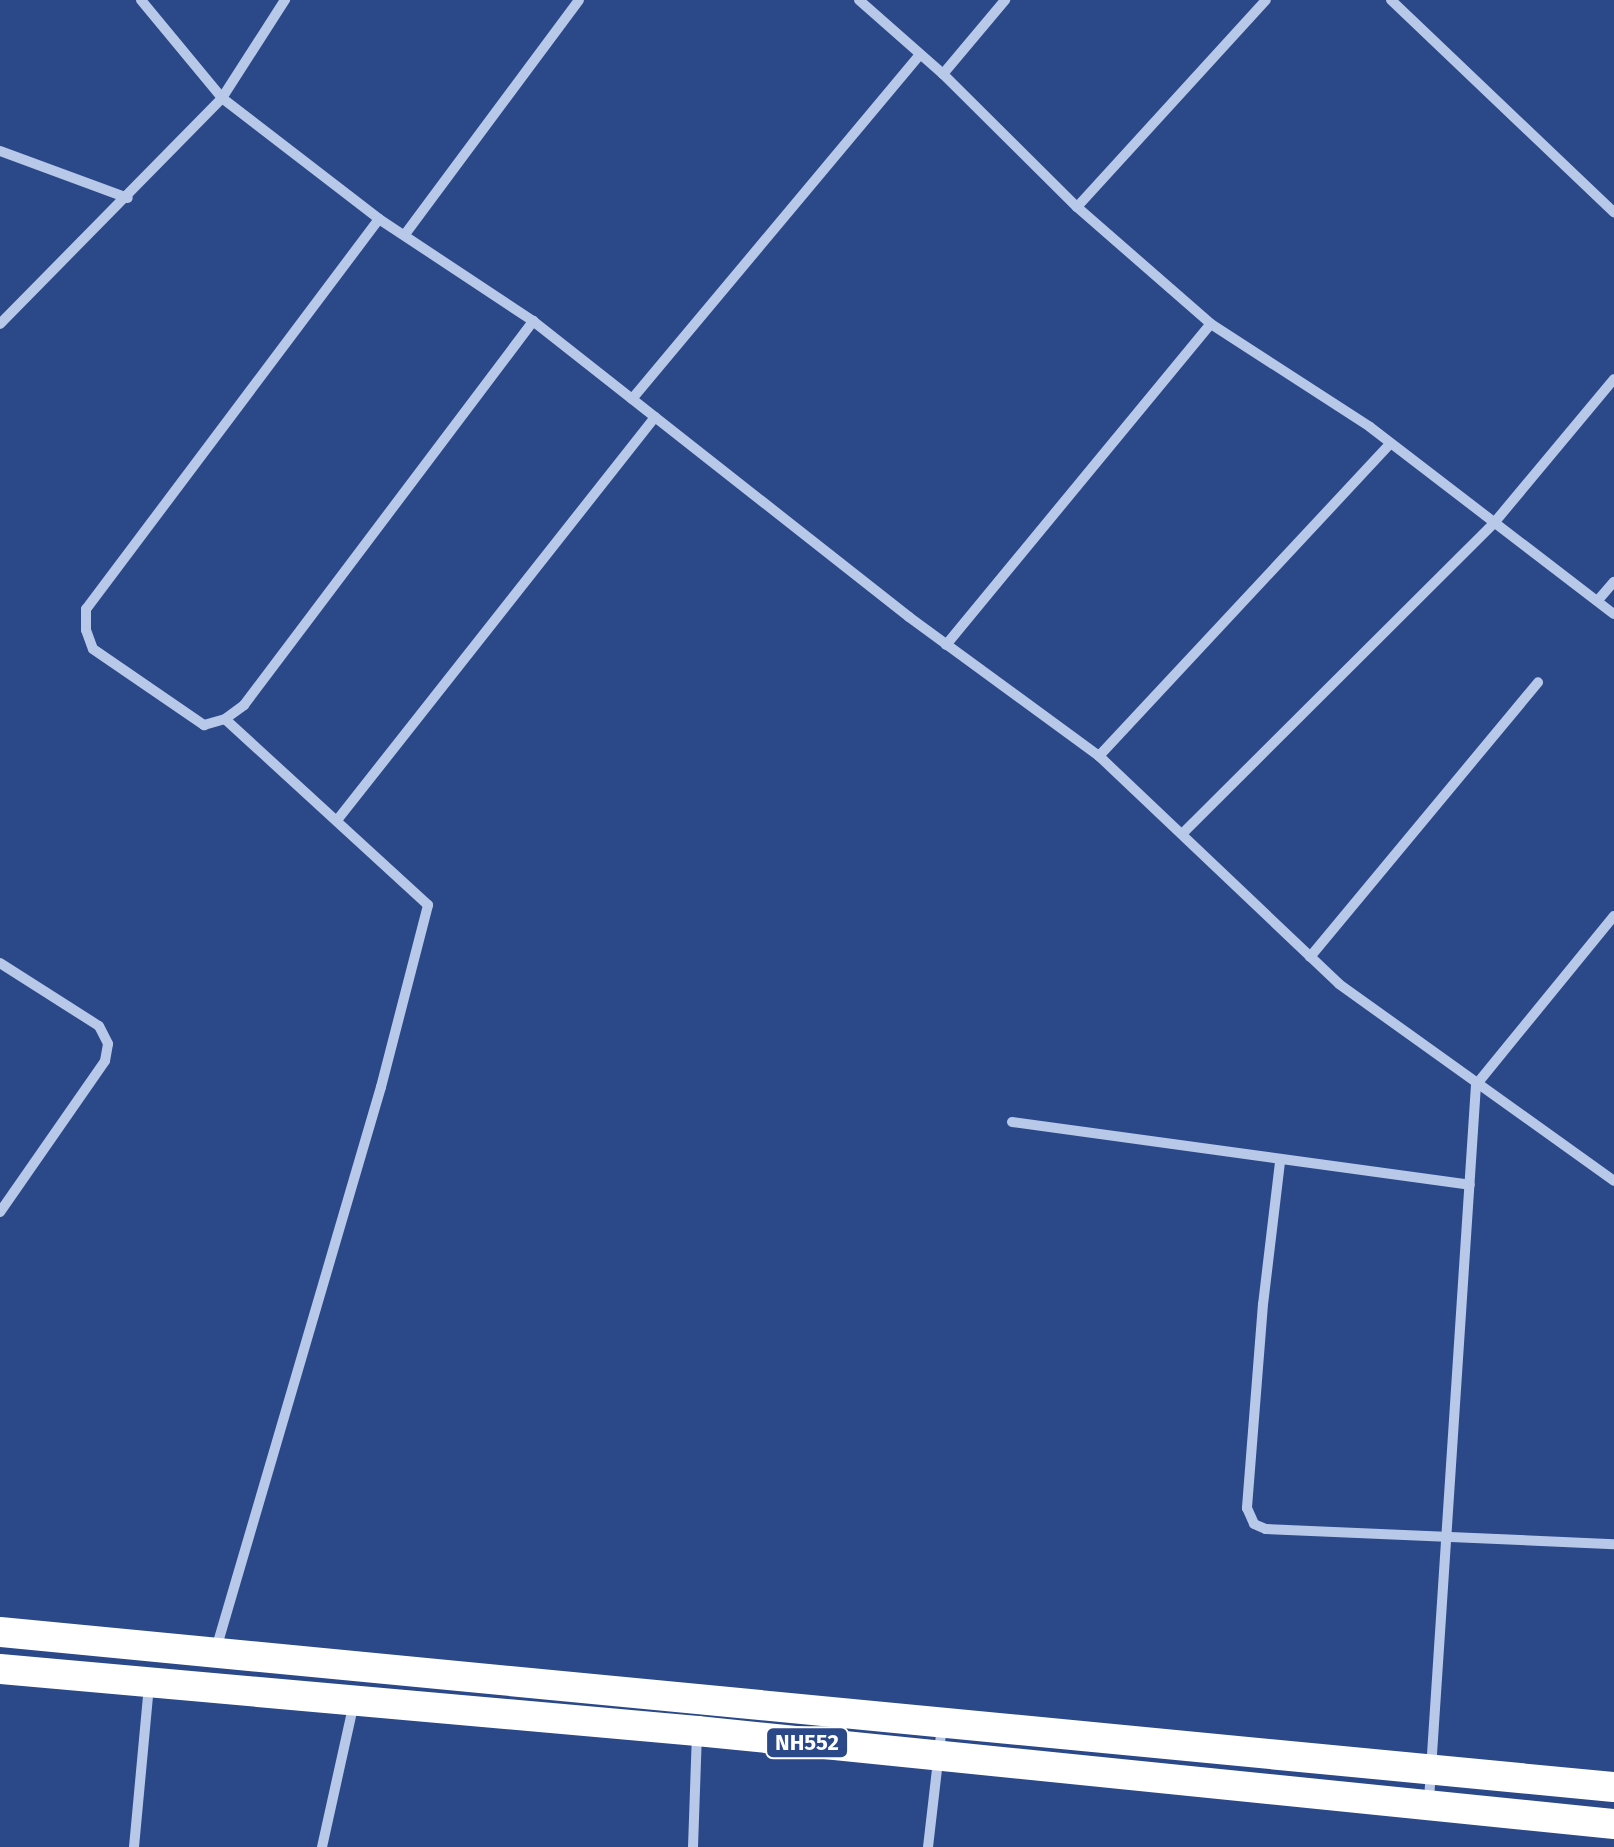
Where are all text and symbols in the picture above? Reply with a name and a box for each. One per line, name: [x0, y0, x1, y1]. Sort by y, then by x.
road number: NH552: [764, 1726, 850, 1760]

